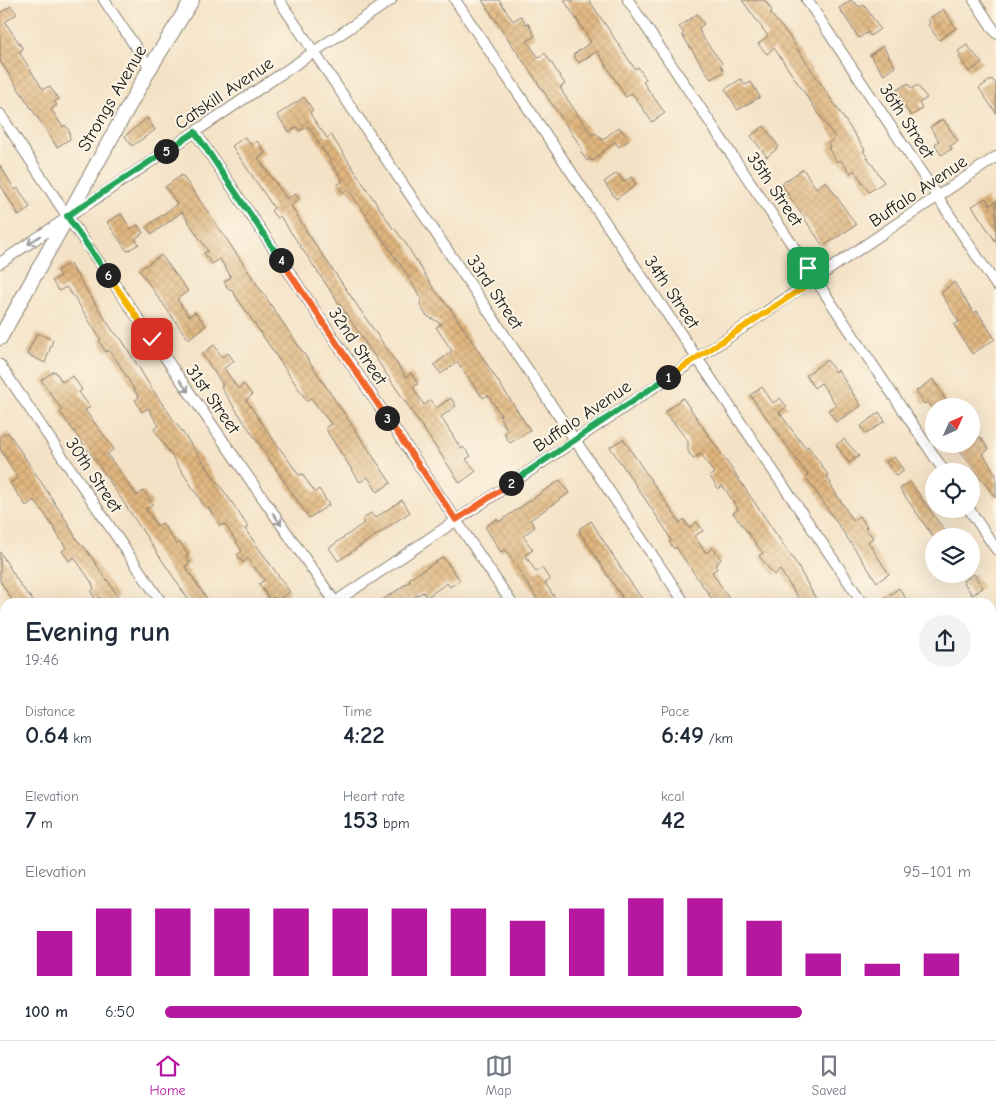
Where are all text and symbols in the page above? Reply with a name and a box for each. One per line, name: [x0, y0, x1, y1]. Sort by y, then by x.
street label: Strongs Avenue: [74, 41, 151, 155]
street label: Catskill Avenue: [171, 53, 278, 134]
street label: 36th Street: [875, 80, 939, 163]
pin: 5: [154, 138, 178, 164]
text: 5: [163, 143, 170, 160]
street label: 35th Street: [742, 148, 807, 231]
street label: Buffalo Avenue: [865, 151, 971, 232]
one-way arrow: [27, 235, 41, 245]
pin: [787, 247, 829, 289]
pin: 4: [268, 248, 294, 272]
street label: 33rd Street: [462, 251, 528, 334]
text: 4: [278, 252, 285, 269]
street label: 34th Street: [639, 252, 704, 334]
icon: arrive: [794, 254, 822, 282]
pin: 6: [96, 262, 120, 288]
text: 6: [105, 267, 112, 284]
street label: 32nd Street: [324, 303, 392, 390]
pin: [131, 318, 173, 360]
icon: check: [138, 325, 166, 353]
street label: 31st Street: [181, 361, 245, 439]
pin: 1: [656, 364, 680, 390]
text: 1: [666, 369, 671, 386]
street label: Buffalo Avenue: [529, 376, 635, 457]
one-way arrow: [179, 379, 189, 393]
north arrow: [925, 398, 980, 452]
map controls: [925, 398, 980, 583]
pin: 3: [374, 406, 400, 430]
text: 3: [384, 410, 391, 427]
street label: 30th Street: [61, 434, 127, 517]
button: locate: [925, 463, 980, 518]
pin: 2: [498, 470, 524, 496]
text: 2: [508, 475, 515, 492]
one-way arrow: [272, 512, 282, 526]
button: layers: [925, 528, 980, 583]
button: share: [919, 615, 971, 667]
text: Evening run: [25, 616, 170, 648]
text: 19:46: [25, 651, 59, 669]
text: Distance: [25, 703, 75, 720]
text: Time: [343, 703, 372, 720]
text: Pace: [661, 703, 689, 720]
text: 0.64: [25, 720, 69, 749]
text: 4:22: [343, 720, 385, 749]
text: 6:49: [661, 720, 704, 749]
text: km: [69, 730, 92, 747]
text: /km: [704, 730, 733, 747]
text: Elevation: [25, 788, 79, 805]
text: Heart rate: [343, 788, 405, 805]
text: kcal: [661, 788, 685, 805]
text: 7: [25, 805, 36, 834]
text: 153: [343, 805, 378, 834]
text: 42: [661, 805, 685, 834]
text: m: [36, 815, 53, 832]
text: bpm: [378, 815, 410, 832]
text: Elevation: [25, 863, 86, 881]
text: 95–101 m: [903, 863, 971, 881]
text: 100 m: [25, 1003, 68, 1021]
text: 6:50: [105, 1003, 135, 1021]
tab: Home: [149, 1052, 186, 1099]
tab: Map: [485, 1052, 513, 1099]
tab: Saved: [812, 1052, 847, 1099]

